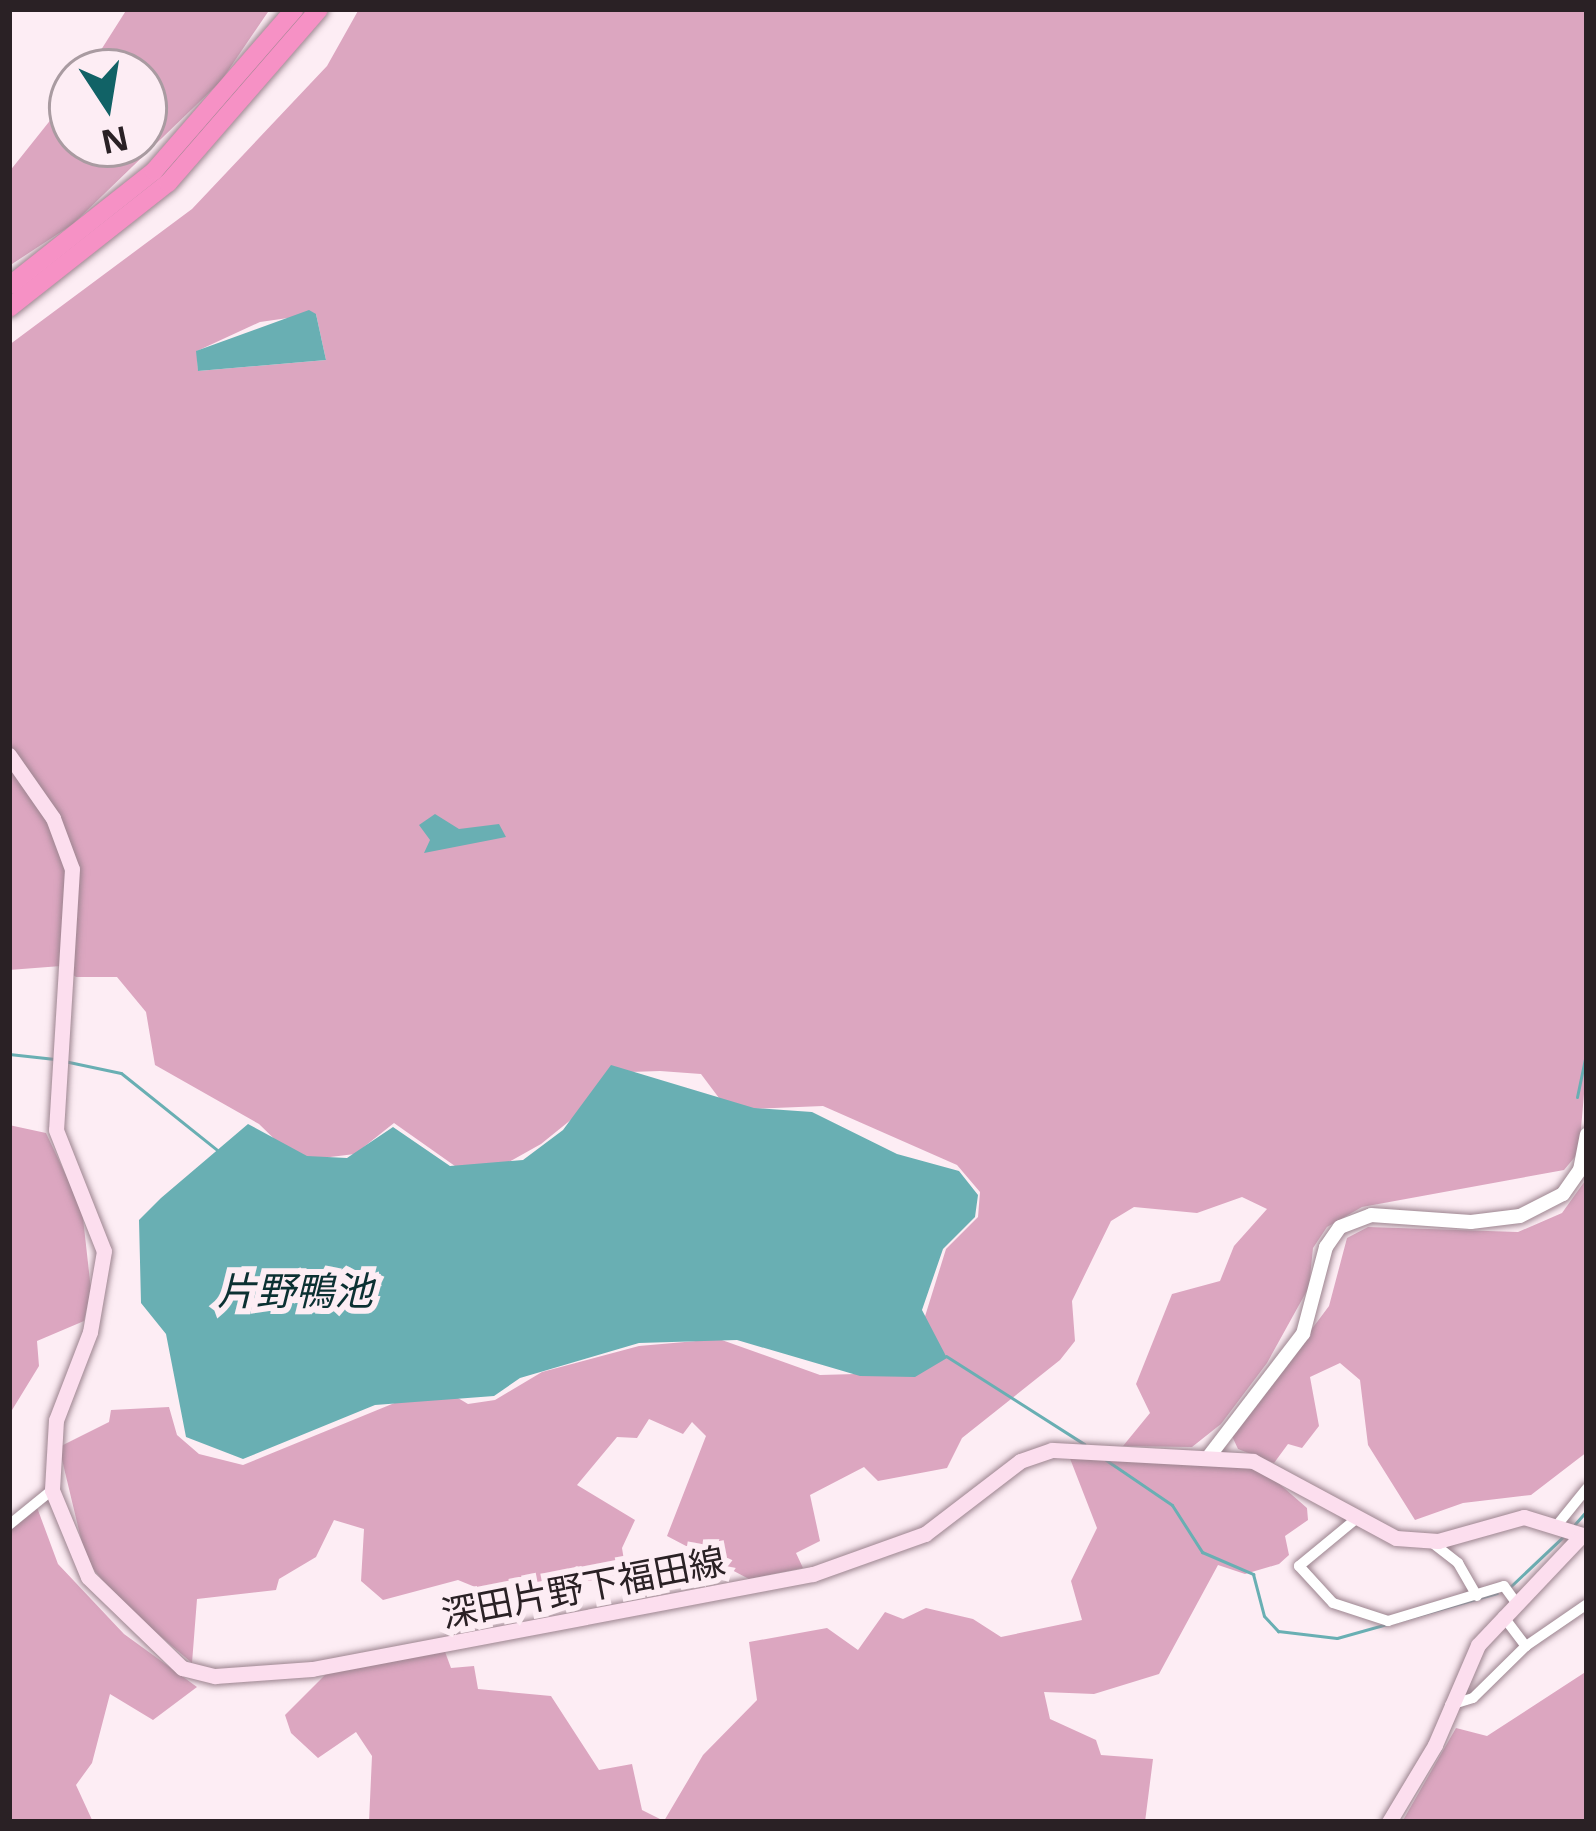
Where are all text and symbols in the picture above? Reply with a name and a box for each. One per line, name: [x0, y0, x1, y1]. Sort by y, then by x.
north arrow: [48, 48, 168, 168]
text: N: [97, 116, 133, 166]
water label: 片野鴨池: [217, 1267, 373, 1313]
street label: 深田片野下福田線: [438, 1538, 728, 1636]

